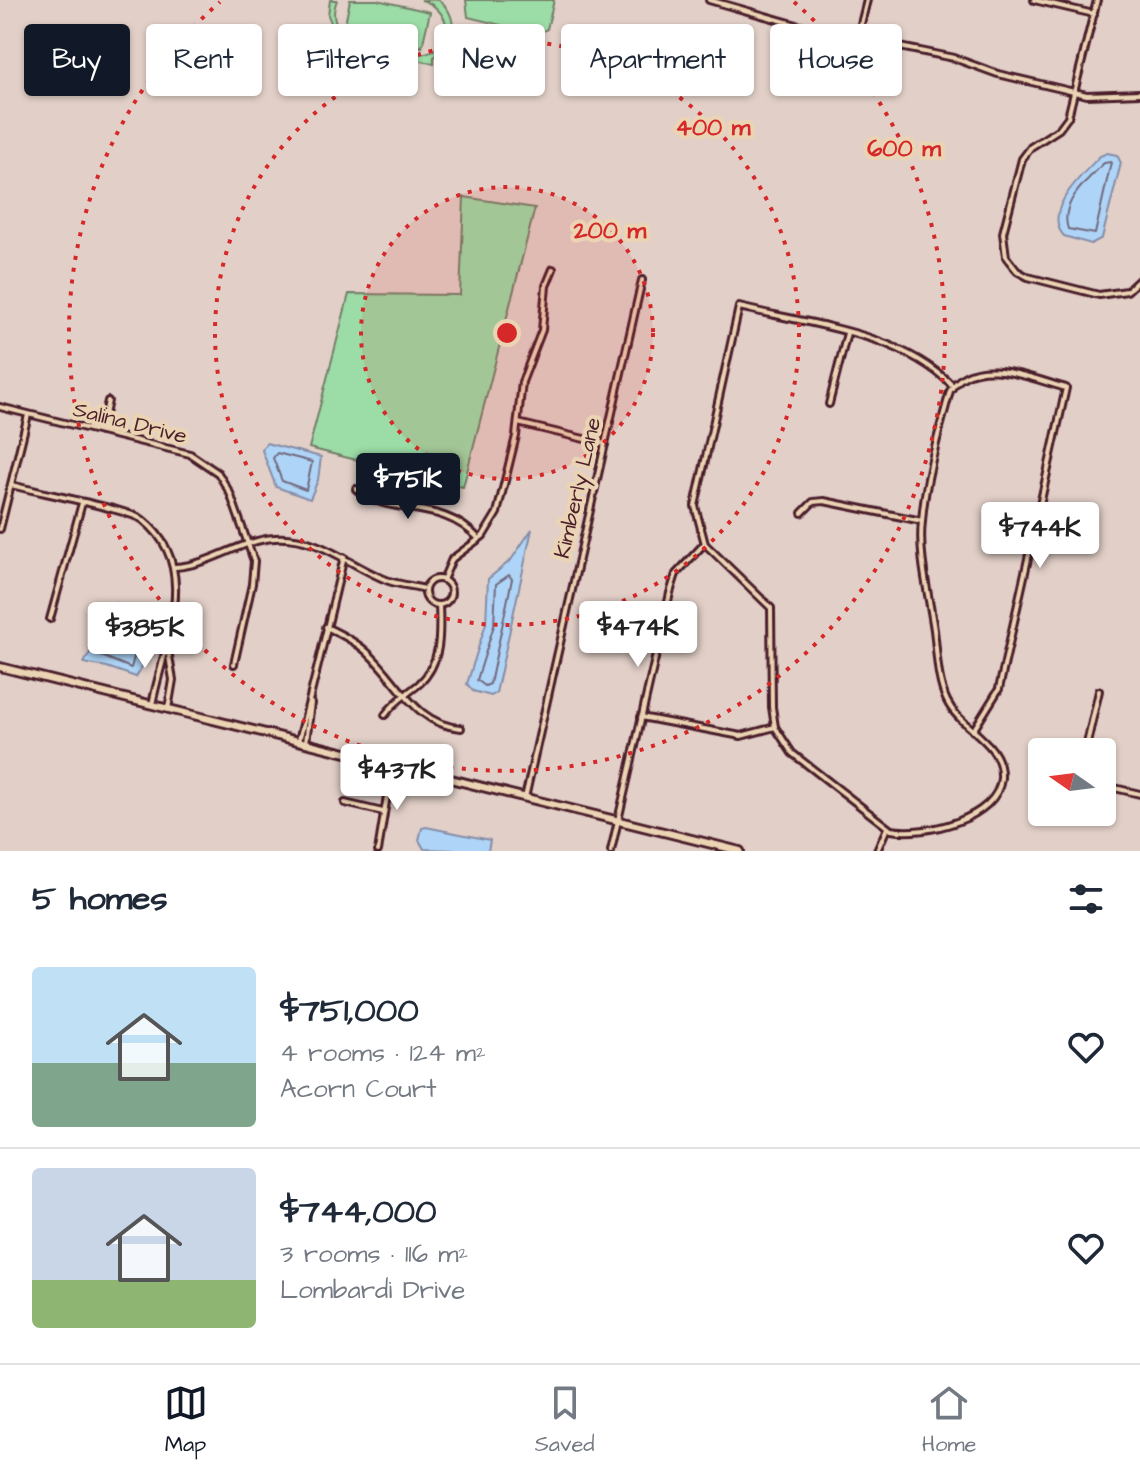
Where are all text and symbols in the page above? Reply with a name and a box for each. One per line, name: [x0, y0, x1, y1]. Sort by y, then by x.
chip: Buy: [24, 24, 130, 96]
chip: Rent: [146, 24, 262, 96]
chip: Filters: [278, 24, 418, 96]
chip: New: [434, 24, 545, 96]
chip: Apartment: [561, 24, 754, 96]
chip: House: [770, 24, 902, 96]
text: 400 m: [676, 111, 751, 145]
text: 600 m: [867, 132, 941, 166]
text: 200 m: [573, 214, 646, 248]
centre of rings: [493, 319, 521, 347]
street label: Salina Drive: [70, 394, 190, 452]
street label: Kimberly Lane: [547, 414, 610, 562]
pin: $751K: [352, 453, 464, 521]
text: $751K: [374, 461, 442, 497]
pin: $744K: [984, 502, 1096, 570]
text: $744K: [999, 510, 1081, 546]
pin: $474K: [582, 601, 694, 669]
pin: $385K: [89, 602, 201, 670]
text: $474K: [597, 609, 679, 645]
text: $385K: [106, 610, 184, 646]
north arrow: [1028, 738, 1116, 826]
map controls: [1028, 738, 1116, 826]
pin: $437K: [341, 744, 453, 812]
text: $437K: [358, 752, 436, 788]
text: 5 homes: [32, 875, 168, 923]
icon: filters: [1064, 877, 1108, 921]
text: $751,000: [280, 987, 419, 1035]
icon: home: [96, 999, 192, 1095]
icon: heart: [1064, 1025, 1108, 1069]
text: 4 rooms · 124 m²: [280, 1035, 486, 1071]
text: Acorn Court: [280, 1071, 437, 1107]
text: $744,000: [280, 1188, 437, 1236]
icon: home: [96, 1200, 192, 1296]
icon: heart: [1064, 1226, 1108, 1270]
text: 3 rooms · 116 m²: [280, 1236, 468, 1272]
text: Lombardi Drive: [280, 1272, 465, 1308]
tab: Map: [164, 1381, 208, 1460]
tab: Saved: [535, 1381, 595, 1460]
tab: Home: [922, 1381, 976, 1460]

